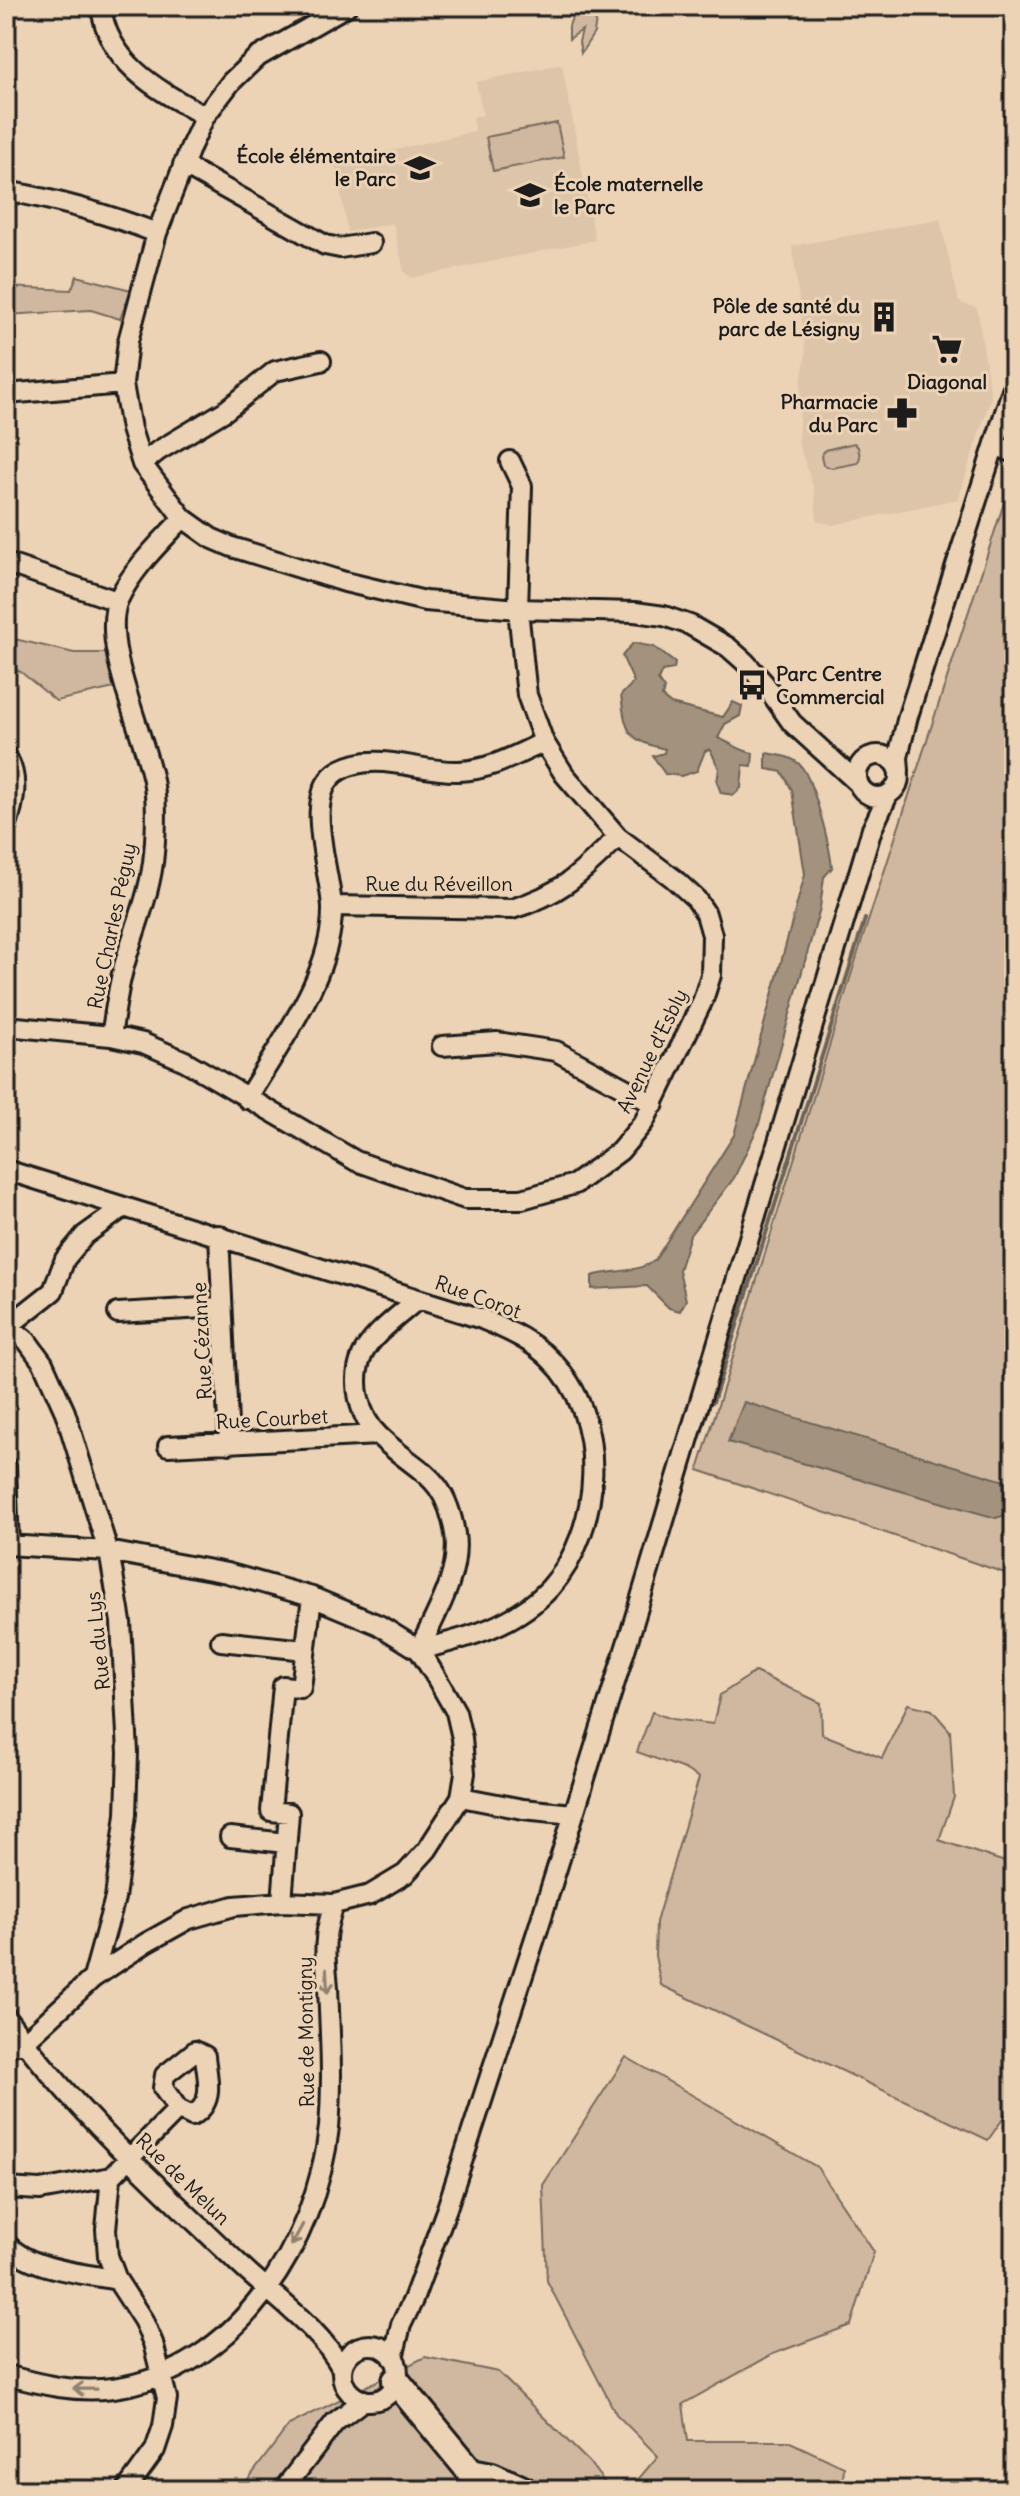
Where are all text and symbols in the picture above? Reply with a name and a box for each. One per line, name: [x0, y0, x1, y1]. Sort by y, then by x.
place label: École élémentaire le Parc: [237, 143, 396, 191]
school or university icon: École élémentaire le Parc: [403, 151, 437, 185]
place label: École maternelle le Parc: [554, 171, 703, 219]
school or university icon: École maternelle le Parc: [513, 178, 547, 212]
place label: Pôle de santé du parc de Lésigny: [713, 293, 860, 341]
building icon: Pôle de santé du parc de Lésigny: [867, 300, 901, 334]
supermarket icon: Diagonal: [930, 332, 964, 366]
place label: Diagonal: [907, 369, 987, 394]
place label: Pharmacie du Parc: [781, 389, 878, 437]
pharmacy icon: Pharmacie du Parc: [885, 396, 919, 430]
place label: Parc Centre Commercial: [776, 661, 885, 709]
bus stop icon: Parc Centre Commercial: [735, 668, 769, 702]
street label: Rue Charles Péguy: [82, 841, 141, 1011]
street label: Rue du Réveillon: [365, 871, 513, 896]
street label: Avenue d'Esbly: [611, 985, 692, 1117]
street label: Rue Corot: [432, 1269, 525, 1324]
street label: Rue Cézanne: [186, 1281, 217, 1401]
street label: Rue Courbet: [215, 1403, 329, 1434]
street label: Rue du Lys: [80, 1591, 115, 1692]
street label: Rue de Montigny: [292, 1956, 319, 2108]
one-way arrow: [320, 1967, 335, 1994]
street label: Rue de Melun: [131, 2127, 236, 2230]
one-way arrow: [288, 2223, 304, 2247]
one-way arrow: [72, 2381, 99, 2397]

